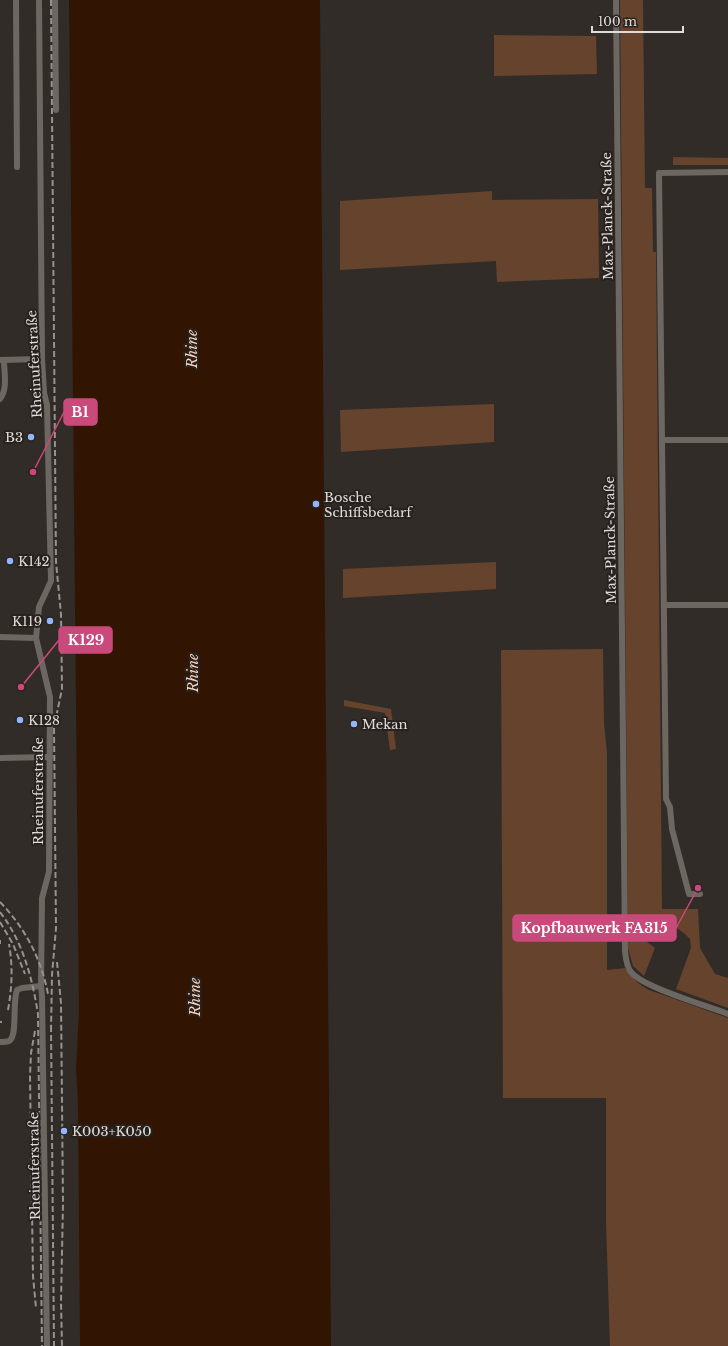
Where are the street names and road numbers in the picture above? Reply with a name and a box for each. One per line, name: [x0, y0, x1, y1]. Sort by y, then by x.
street label: Max-Planck-Straße: [598, 152, 617, 280]
street label: Rheinuferstraße: [23, 310, 46, 418]
street label: Max-Planck-Straße: [601, 476, 620, 604]
street label: Rheinuferstraße: [30, 737, 47, 845]
street label: Rheinuferstraße: [25, 1112, 44, 1220]

